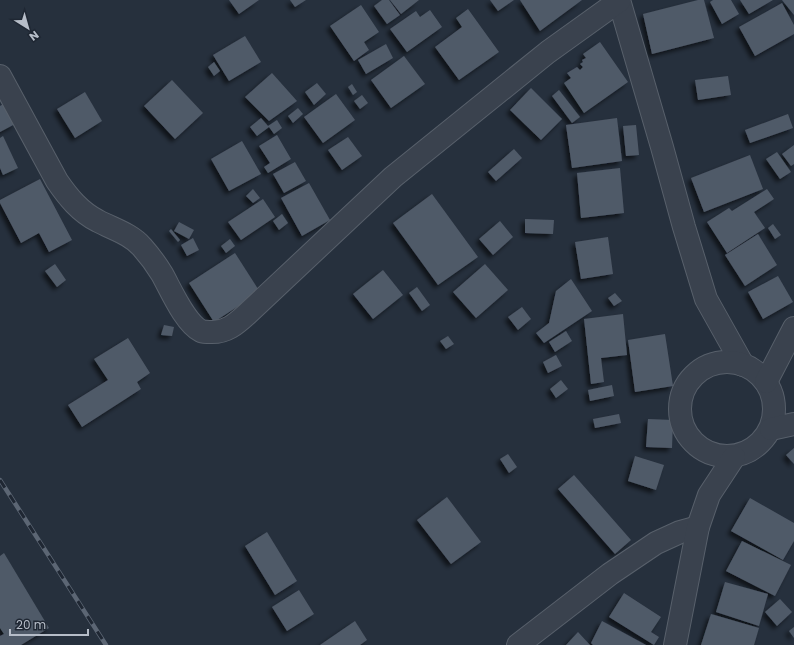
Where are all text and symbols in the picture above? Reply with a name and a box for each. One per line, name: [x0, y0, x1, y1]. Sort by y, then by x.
north arrow: [8, 8, 48, 48]
text: N: [26, 27, 42, 45]
scale bar: [10, 611, 88, 637]
text: 20 m: [16, 616, 46, 633]

